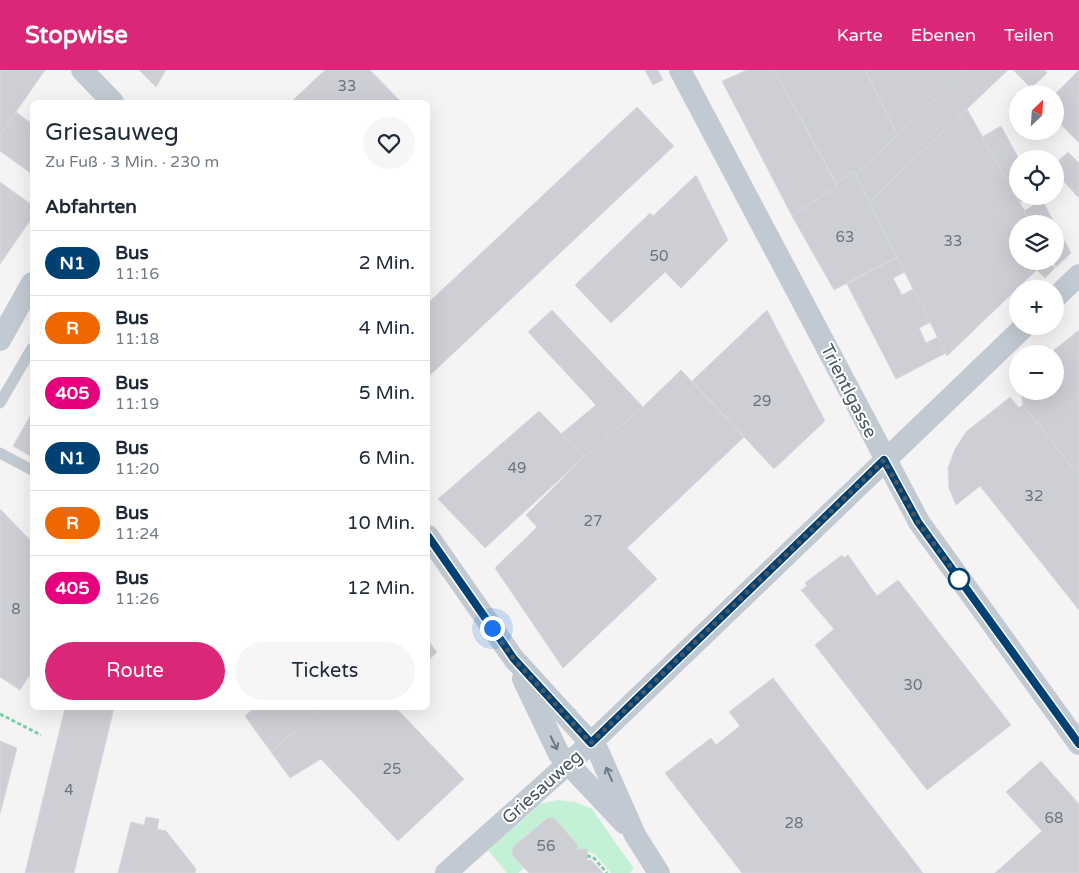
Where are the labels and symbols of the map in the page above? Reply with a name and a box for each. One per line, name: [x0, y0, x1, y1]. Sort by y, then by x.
house number: 33: [338, 77, 356, 95]
north arrow: [1009, 85, 1064, 140]
house number: 63: [836, 228, 854, 246]
house number: 33: [944, 232, 962, 250]
house number: 50: [650, 247, 668, 265]
street label: Trientlgasse: [816, 340, 882, 442]
house number: 29: [753, 392, 771, 410]
house number: 49: [508, 459, 526, 477]
house number: 32: [1025, 487, 1043, 505]
house number: 27: [584, 512, 602, 530]
unlabelled marker: [948, 568, 970, 590]
house number: 8: [11, 600, 21, 618]
your location: [480, 616, 505, 641]
house number: 30: [904, 676, 922, 694]
one-way arrow: [550, 735, 559, 750]
street label: Griesauweg: [497, 745, 587, 829]
house number: 25: [383, 760, 401, 778]
one-way arrow: [603, 767, 613, 782]
house number: 4: [64, 781, 74, 799]
house number: 68: [1045, 809, 1063, 827]
house number: 28: [785, 814, 803, 832]
house number: 56: [537, 837, 555, 855]

